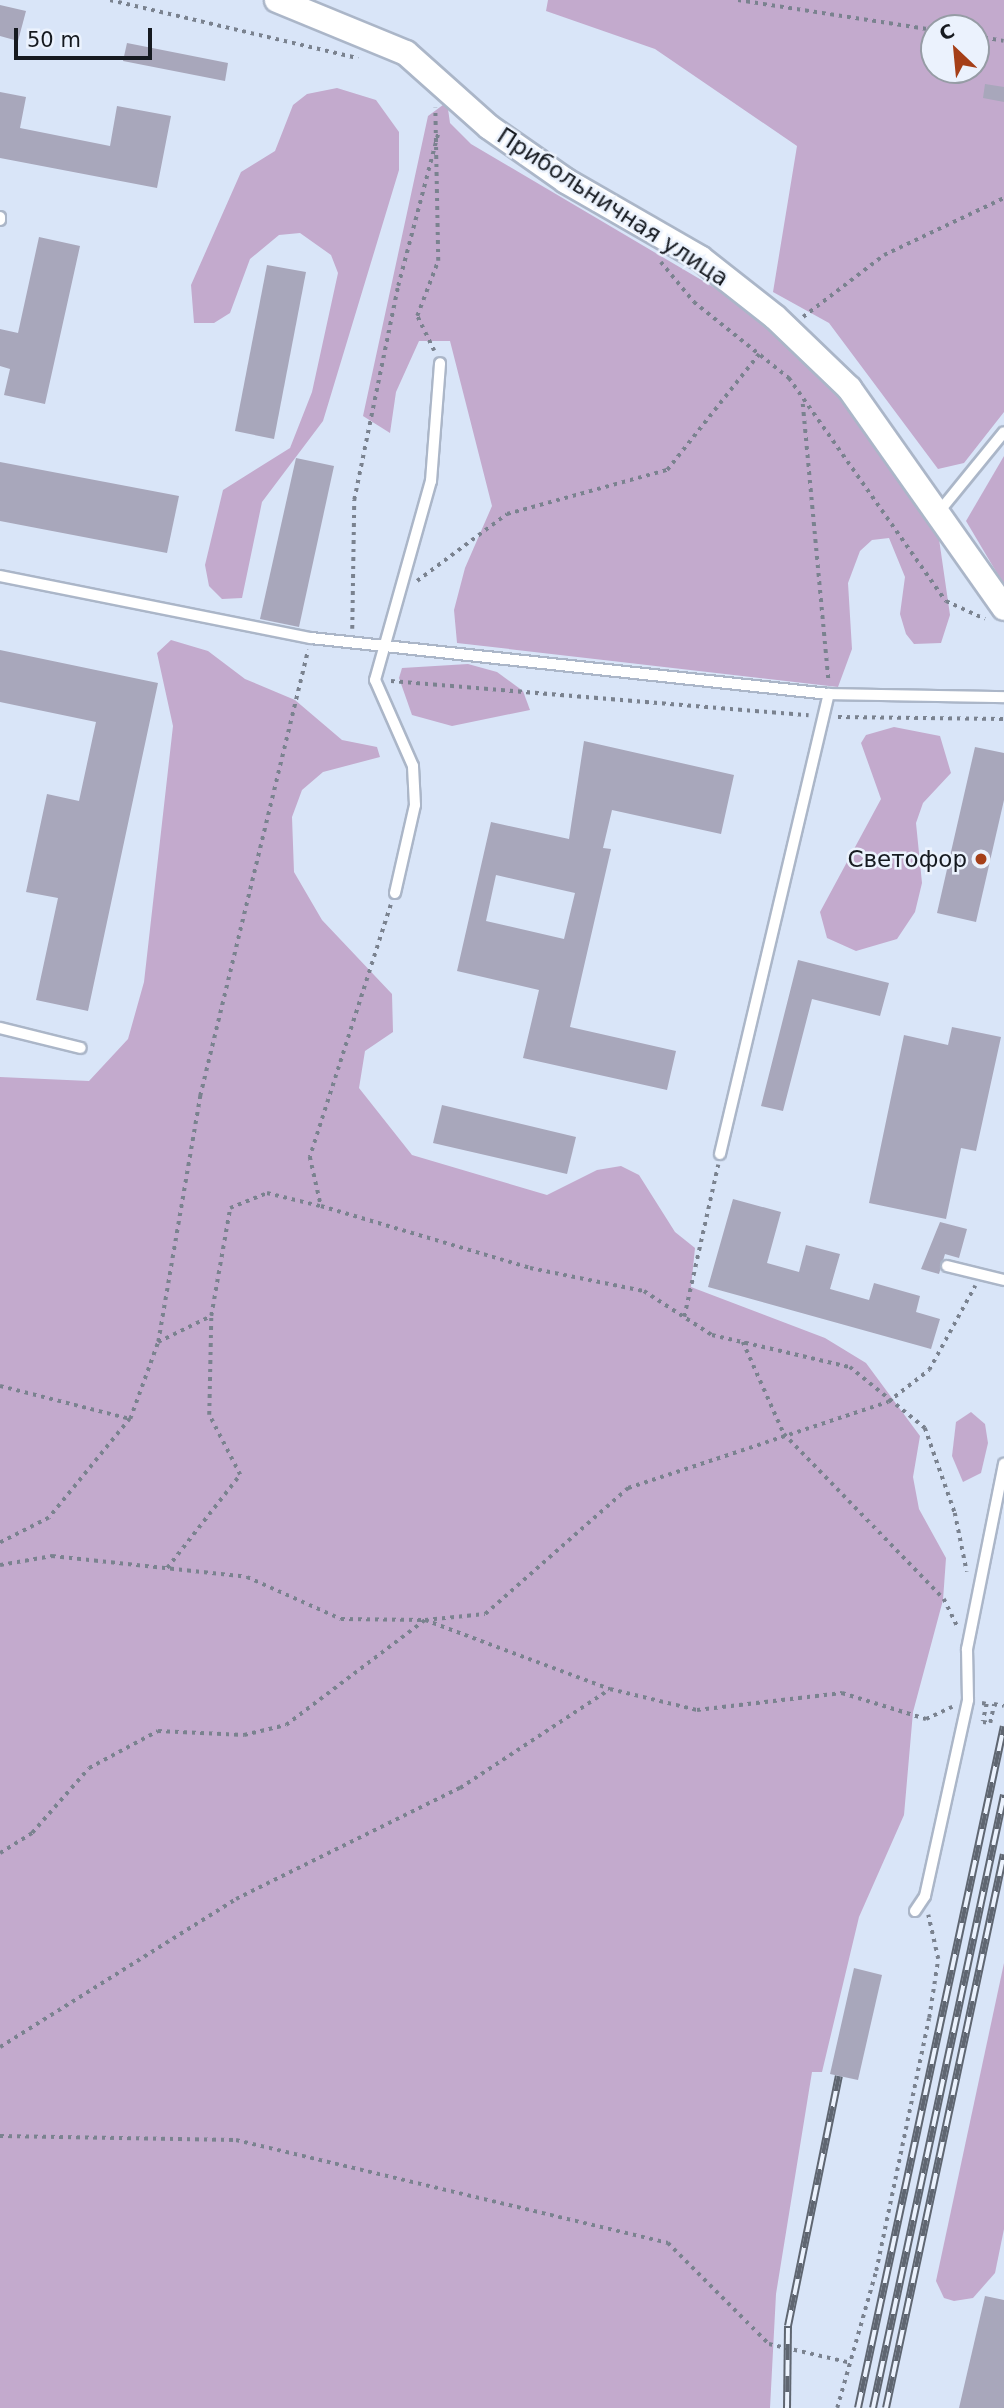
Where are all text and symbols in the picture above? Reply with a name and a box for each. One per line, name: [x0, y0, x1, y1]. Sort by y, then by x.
scale bar: [18, 14, 156, 58]
north arrow: [920, 14, 990, 84]
text: С: [936, 19, 958, 45]
text: 50 m: [27, 28, 81, 52]
street label: Прибольничная улица: [492, 122, 734, 292]
place label: Светофор: [847, 845, 967, 873]
marker: Светофор: [973, 851, 989, 867]

